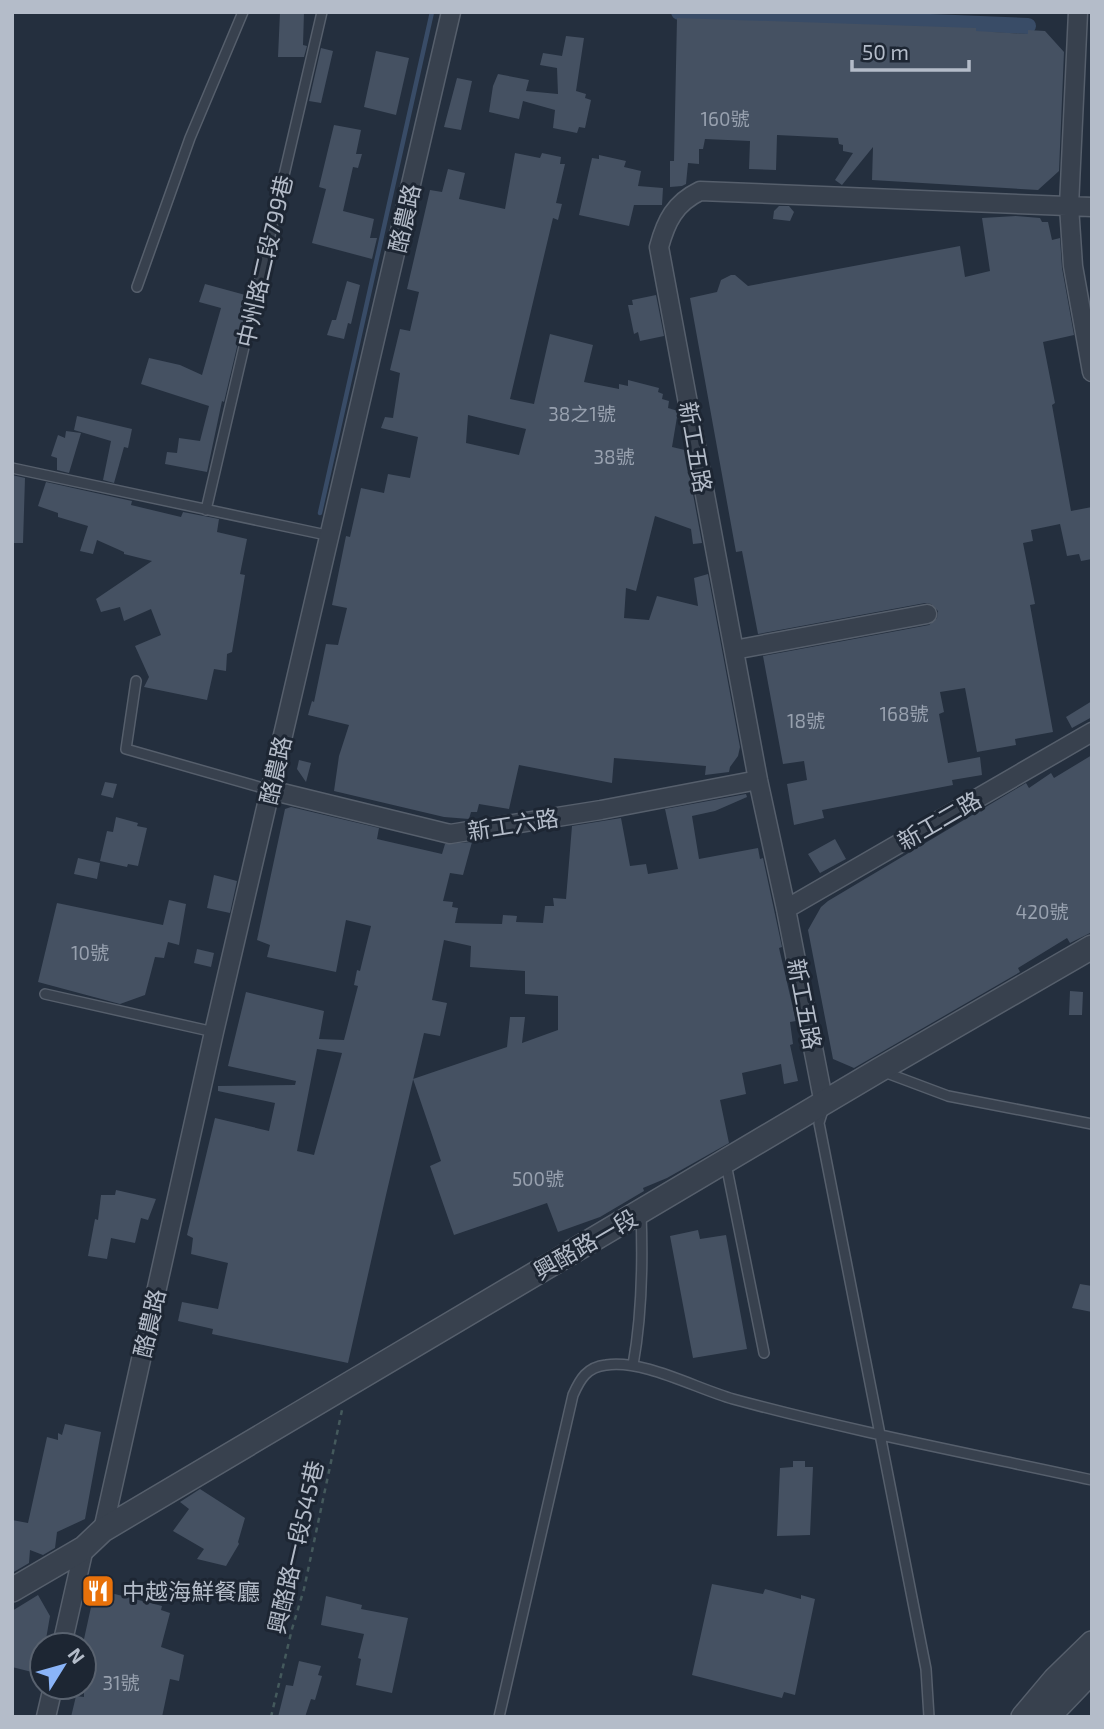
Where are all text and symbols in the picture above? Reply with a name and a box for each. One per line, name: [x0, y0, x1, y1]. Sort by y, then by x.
scale bar: [852, 28, 969, 72]
text: 50 m: [862, 39, 909, 64]
house number: 160號: [701, 107, 749, 130]
street label: 中州路二段799巷: [231, 172, 297, 350]
street label: 酪農路: [383, 181, 425, 255]
street label: 新工五路: [674, 399, 718, 495]
house number: 38之1號: [548, 402, 616, 425]
house number: 38號: [593, 445, 635, 468]
house number: 168號: [880, 702, 928, 725]
house number: 18號: [787, 709, 825, 732]
street label: 酪農路: [254, 733, 296, 807]
street label: 新工二路: [892, 785, 986, 855]
street label: 新工六路: [465, 803, 561, 845]
house number: 420號: [1016, 900, 1068, 923]
house number: 10號: [71, 941, 109, 964]
street label: 新工五路: [782, 956, 828, 1052]
house number: 500號: [512, 1167, 564, 1190]
street label: 興酪路一段: [528, 1203, 642, 1285]
street label: 酪農路: [128, 1286, 170, 1360]
street label: 興酪路一段545巷: [261, 1458, 329, 1636]
restaurant icon: 中越海鮮餐廳: [79, 1572, 117, 1610]
place label: 中越海鮮餐廳: [122, 1577, 260, 1605]
north arrow: [28, 1631, 98, 1701]
text: N: [64, 1643, 90, 1668]
house number: 31號: [102, 1671, 140, 1694]

